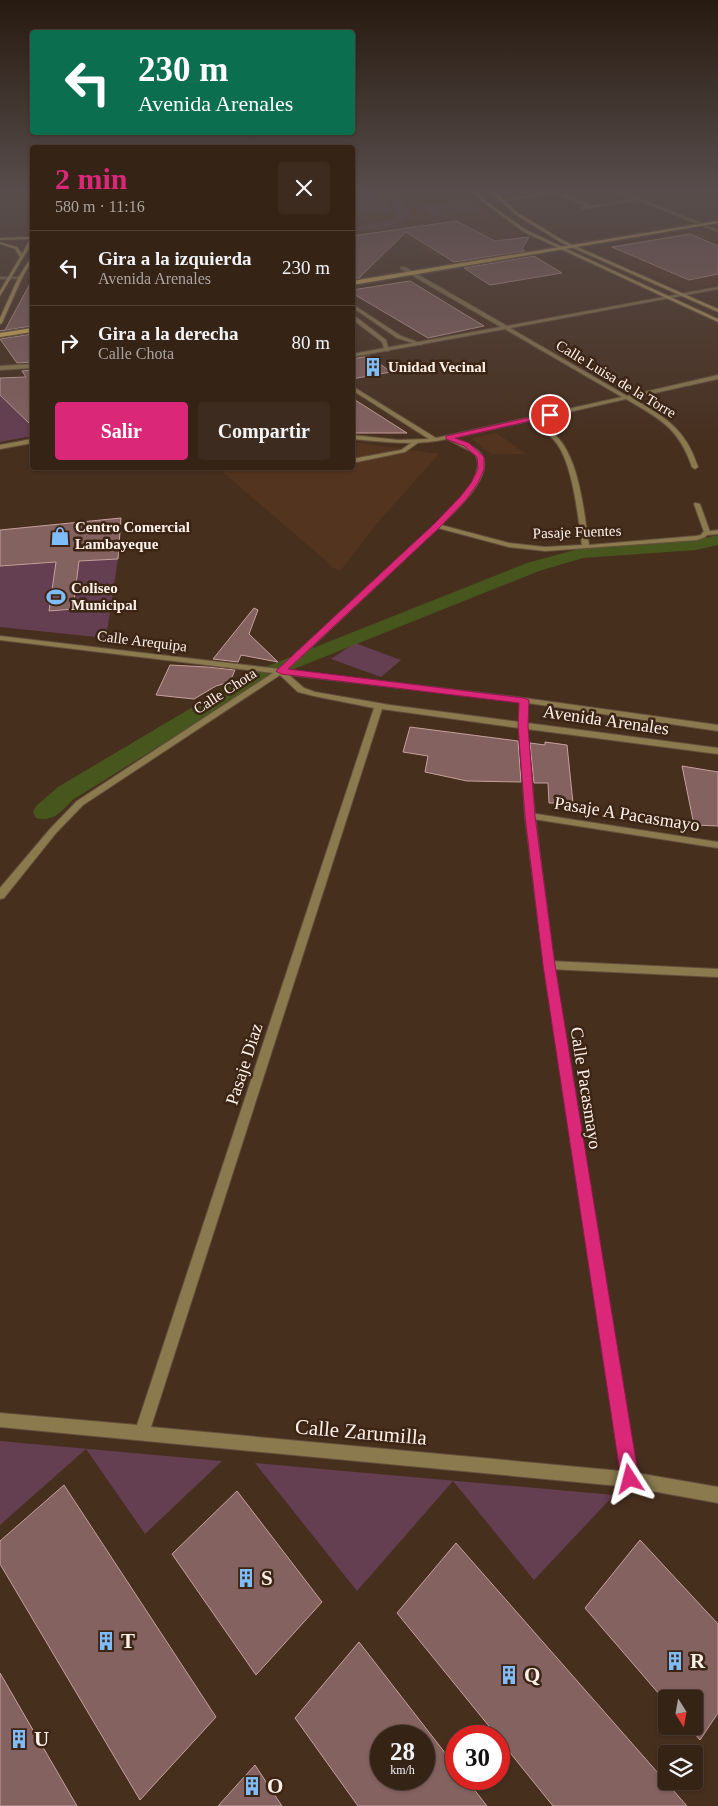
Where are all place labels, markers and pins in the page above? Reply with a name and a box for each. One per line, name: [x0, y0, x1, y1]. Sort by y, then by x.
building icon: Unidad Vecinal: [362, 356, 384, 378]
place label: Unidad Vecinal: [388, 359, 486, 375]
pin: [529, 394, 571, 436]
place label: Centro Comercial Lambayeque: [75, 519, 190, 552]
shop icon: Centro Comercial Lambayeque: [49, 525, 71, 547]
place label: Coliseo Municipal: [71, 580, 137, 613]
sports icon: Coliseo Municipal: [45, 586, 67, 608]
place label: S: [261, 1566, 273, 1590]
building icon: S: [235, 1567, 257, 1589]
place label: T: [121, 1629, 135, 1653]
building icon: T: [95, 1630, 117, 1652]
place label: R: [690, 1649, 706, 1673]
building icon: R: [664, 1650, 686, 1672]
place label: Q: [524, 1663, 540, 1687]
building icon: Q: [498, 1664, 520, 1686]
place label: U: [34, 1727, 49, 1751]
building icon: U: [8, 1728, 30, 1750]
place label: O: [267, 1774, 283, 1798]
building icon: O: [241, 1775, 263, 1797]

